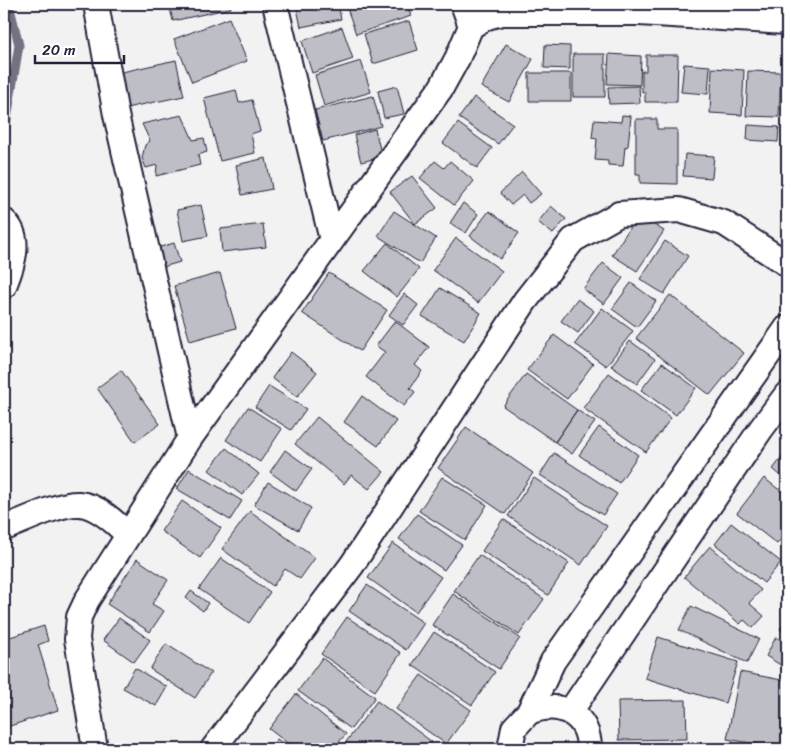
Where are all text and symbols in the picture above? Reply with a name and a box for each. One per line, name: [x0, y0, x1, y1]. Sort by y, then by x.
scale bar: [35, 32, 124, 64]
text: 20 m: [42, 37, 76, 63]

